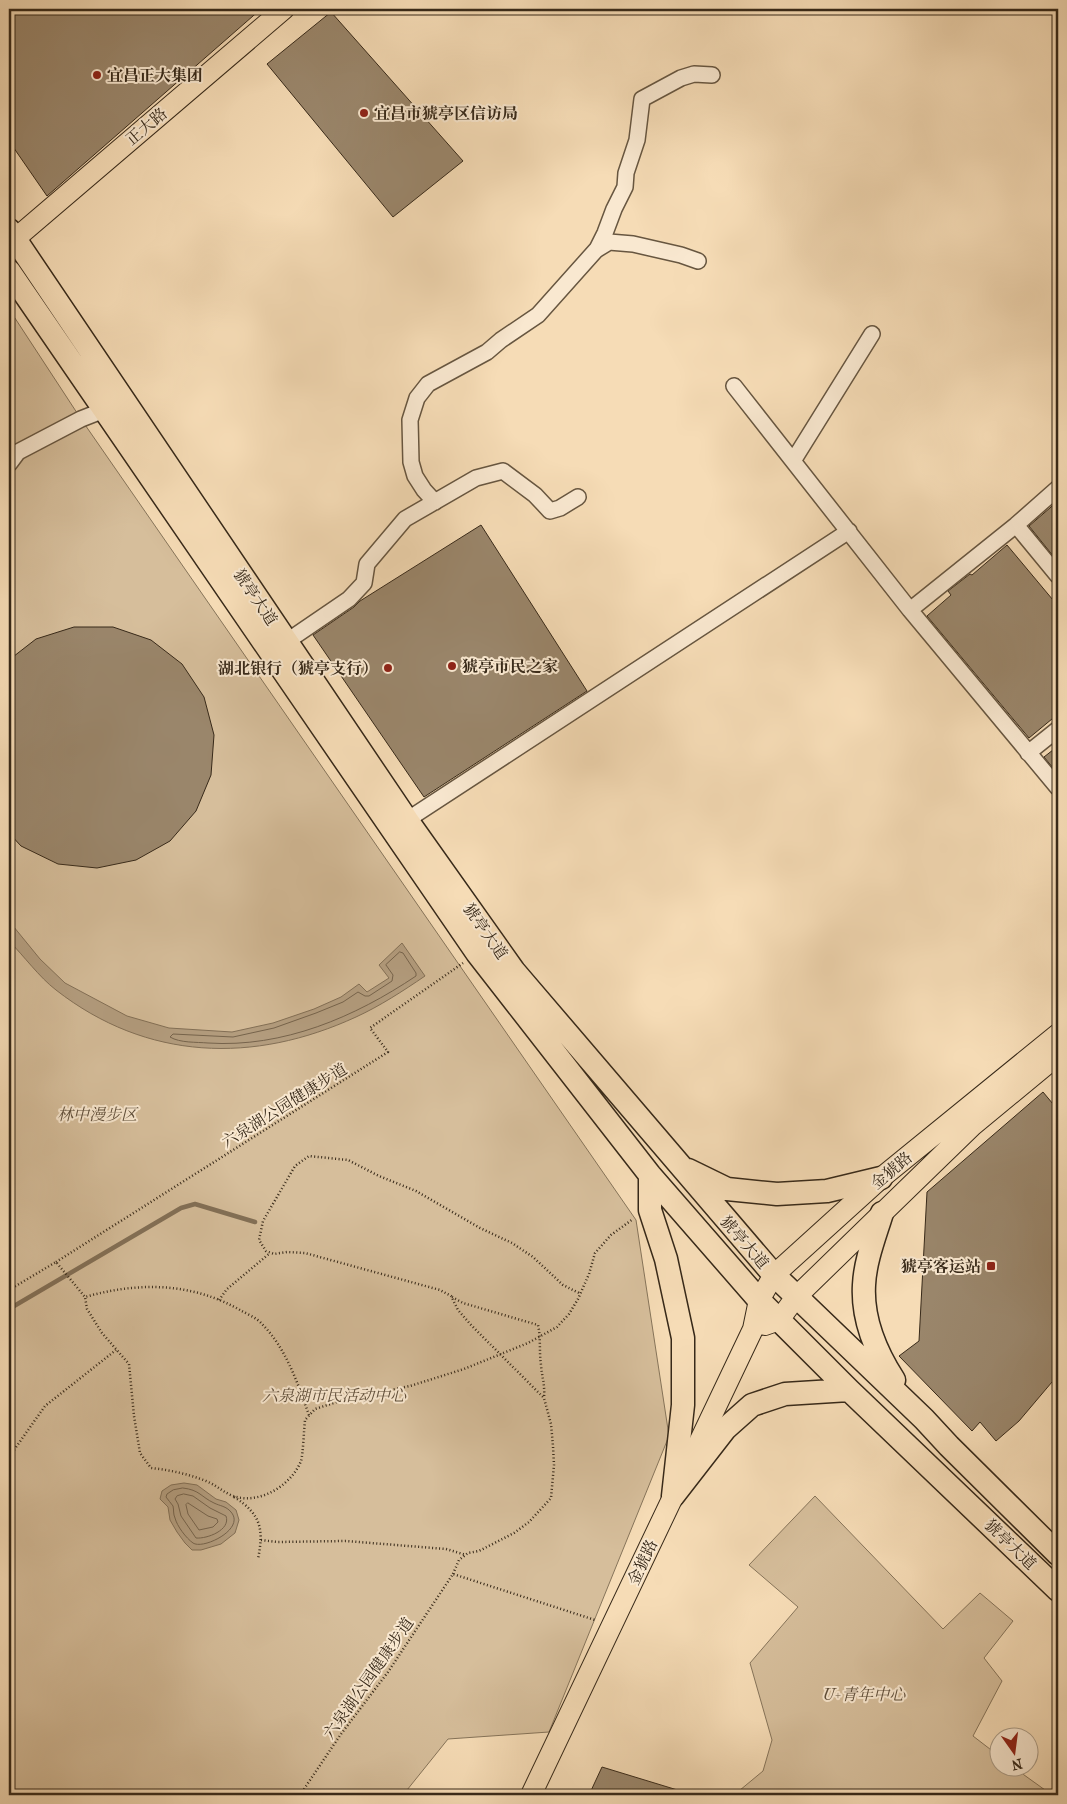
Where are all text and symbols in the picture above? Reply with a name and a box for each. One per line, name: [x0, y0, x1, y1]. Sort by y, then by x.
place label: 宜昌正大集团: [107, 66, 203, 85]
marker: 宜昌正大集团: [91, 69, 103, 81]
street label: 正大路: [122, 104, 171, 149]
place label: 宜昌市猇亭区信访局: [374, 104, 518, 123]
marker: 宜昌市猇亭区信访局: [358, 107, 370, 119]
street label: 猇亭大道: [230, 565, 281, 629]
place label: 猇亭市民之家: [462, 657, 558, 676]
place label: 湖北银行（猇亭支行）: [218, 659, 378, 678]
marker: 猇亭市民之家: [446, 660, 458, 672]
marker: 湖北银行（猇亭支行）: [382, 662, 394, 674]
street label: 猇亭大道: [459, 900, 512, 963]
street label: 六泉湖公园健康步道: [218, 1059, 350, 1152]
park label: 林中漫步区: [57, 1105, 139, 1124]
street label: 金猇路: [867, 1148, 916, 1193]
street label: 猇亭大道: [716, 1212, 773, 1273]
place label: 猇亭客运站: [901, 1257, 981, 1276]
marker: 猇亭客运站: [985, 1260, 997, 1272]
park label: 六泉湖市民活动中心: [262, 1386, 407, 1405]
street label: 猇亭大道: [981, 1515, 1040, 1573]
street label: 金猇路: [624, 1536, 661, 1588]
street label: 六泉湖公园健康步道: [319, 1614, 417, 1743]
park label: U+青年中心: [823, 1685, 906, 1704]
north arrow: [990, 1726, 1040, 1776]
text: N: [1009, 1755, 1024, 1774]

